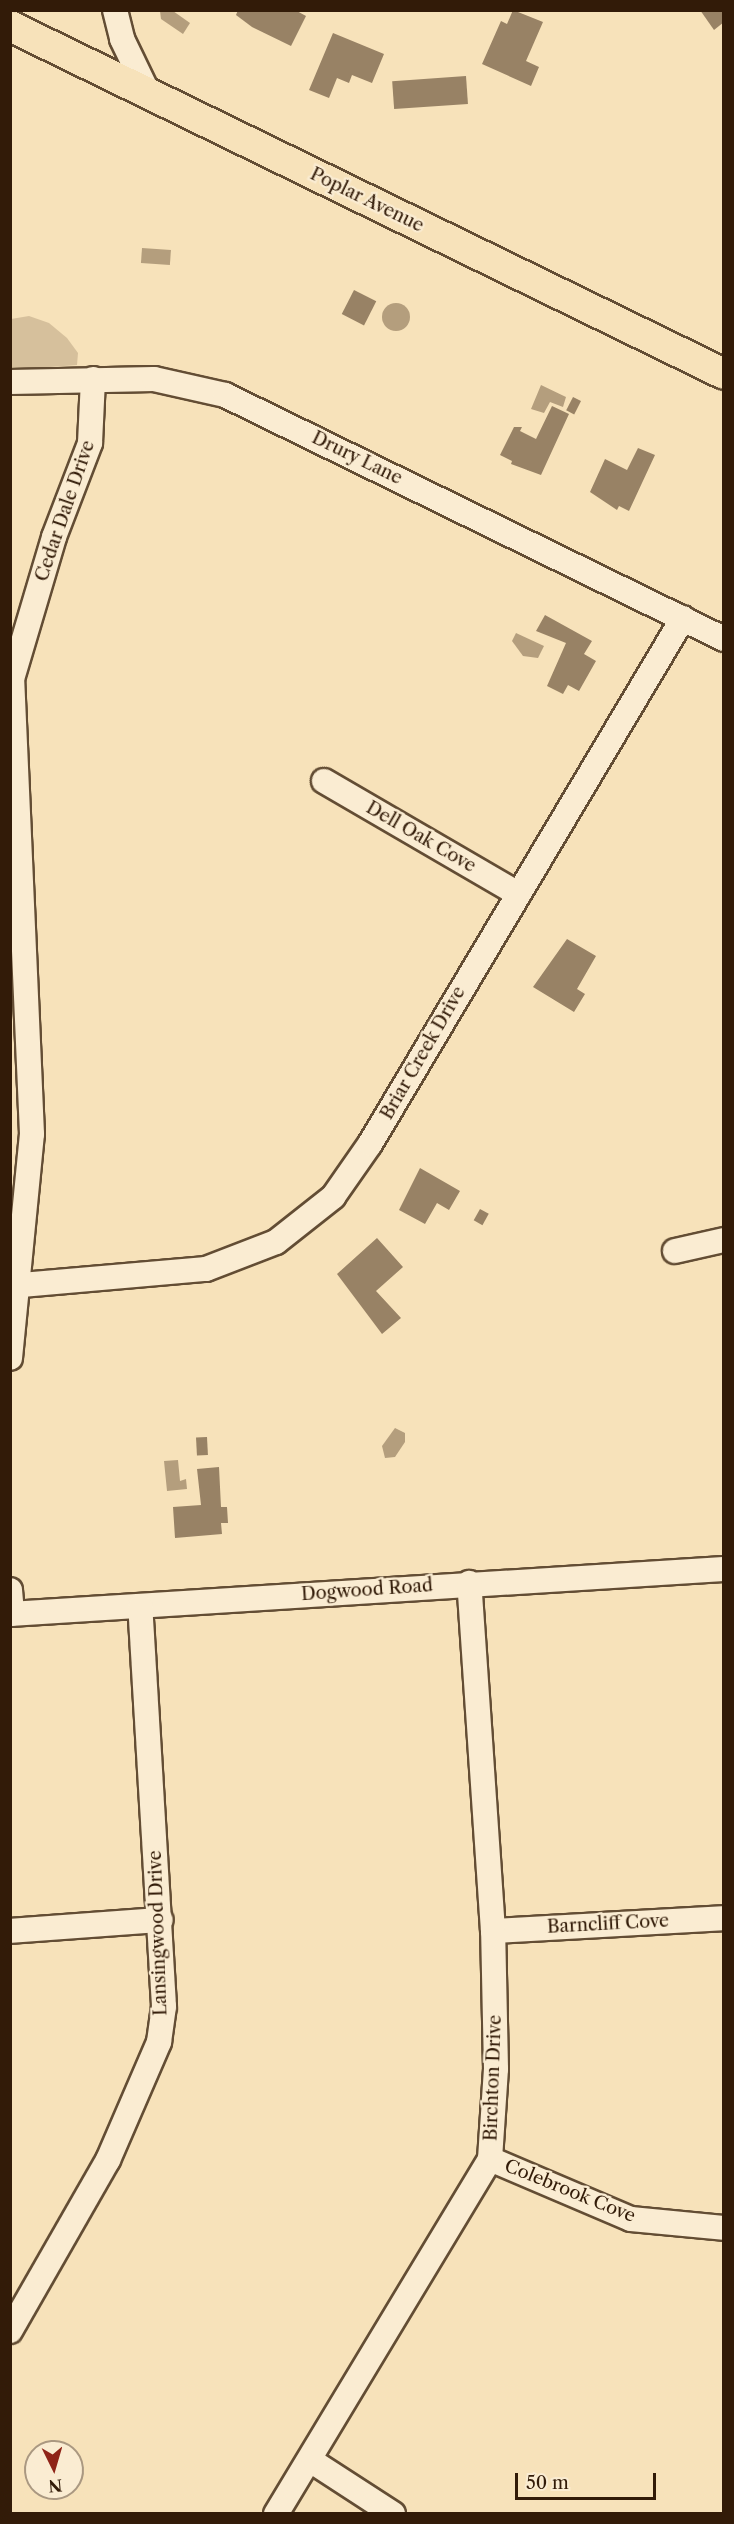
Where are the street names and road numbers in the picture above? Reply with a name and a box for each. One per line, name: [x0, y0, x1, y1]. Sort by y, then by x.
street label: Poplar Avenue: [306, 163, 428, 237]
street label: Drury Lane: [308, 427, 406, 489]
street label: Cedar Dale Drive: [31, 438, 99, 584]
street label: Dell Oak Cove: [362, 797, 480, 877]
street label: Briar Creek Drive: [376, 982, 470, 1124]
street label: Dogwood Road: [300, 1575, 434, 1605]
street label: Lansingwood Drive: [144, 1850, 172, 2016]
street label: Barncliff Cove: [546, 1910, 670, 1938]
street label: Birchton Drive: [480, 2015, 506, 2141]
street label: Colebrook Cove: [501, 2155, 639, 2227]

